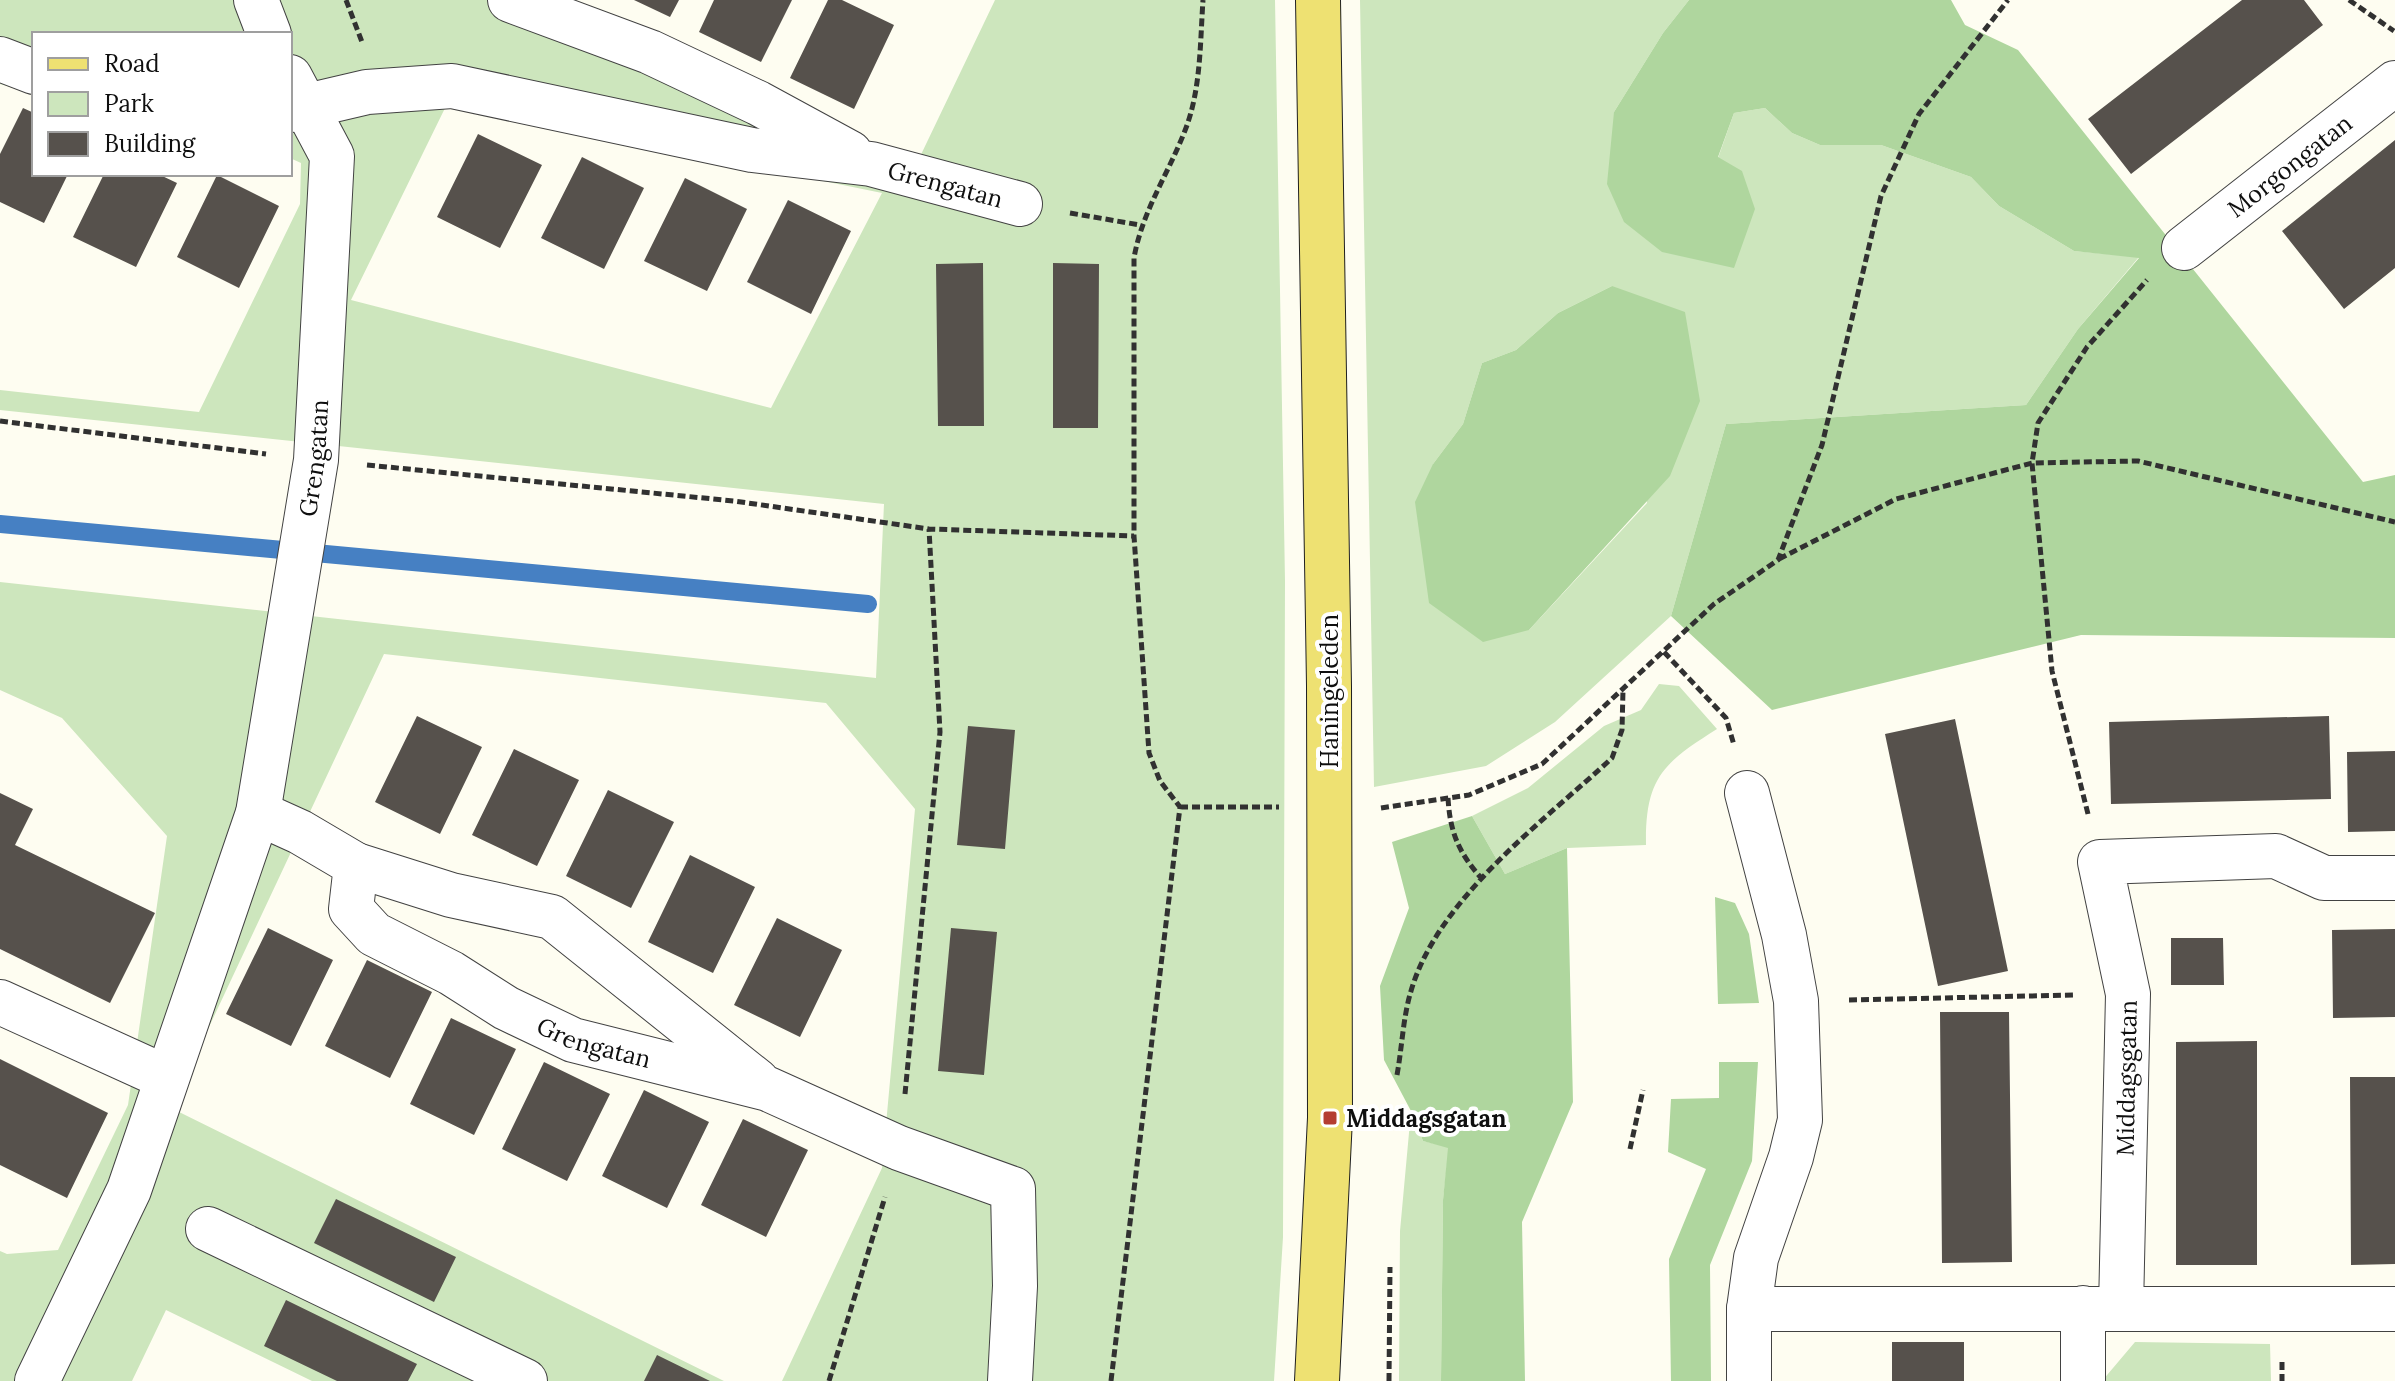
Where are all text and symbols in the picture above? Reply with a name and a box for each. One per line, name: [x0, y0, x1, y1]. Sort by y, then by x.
legend: [32, 32, 292, 176]
text: Road: [104, 48, 160, 79]
text: Park: [104, 88, 154, 119]
street label: Morgongatan: [2221, 107, 2358, 224]
text: Building: [104, 128, 196, 159]
street label: Grengatan: [885, 154, 1006, 214]
street label: Grengatan: [291, 399, 335, 519]
street label: Haningeleden: [1314, 614, 1345, 768]
street label: Middagsgatan: [2109, 1000, 2143, 1156]
street label: Grengatan: [532, 1010, 654, 1074]
place label: Middagsgatan: [1346, 1103, 1507, 1134]
marker: Middagsgatan: [1321, 1109, 1339, 1127]

